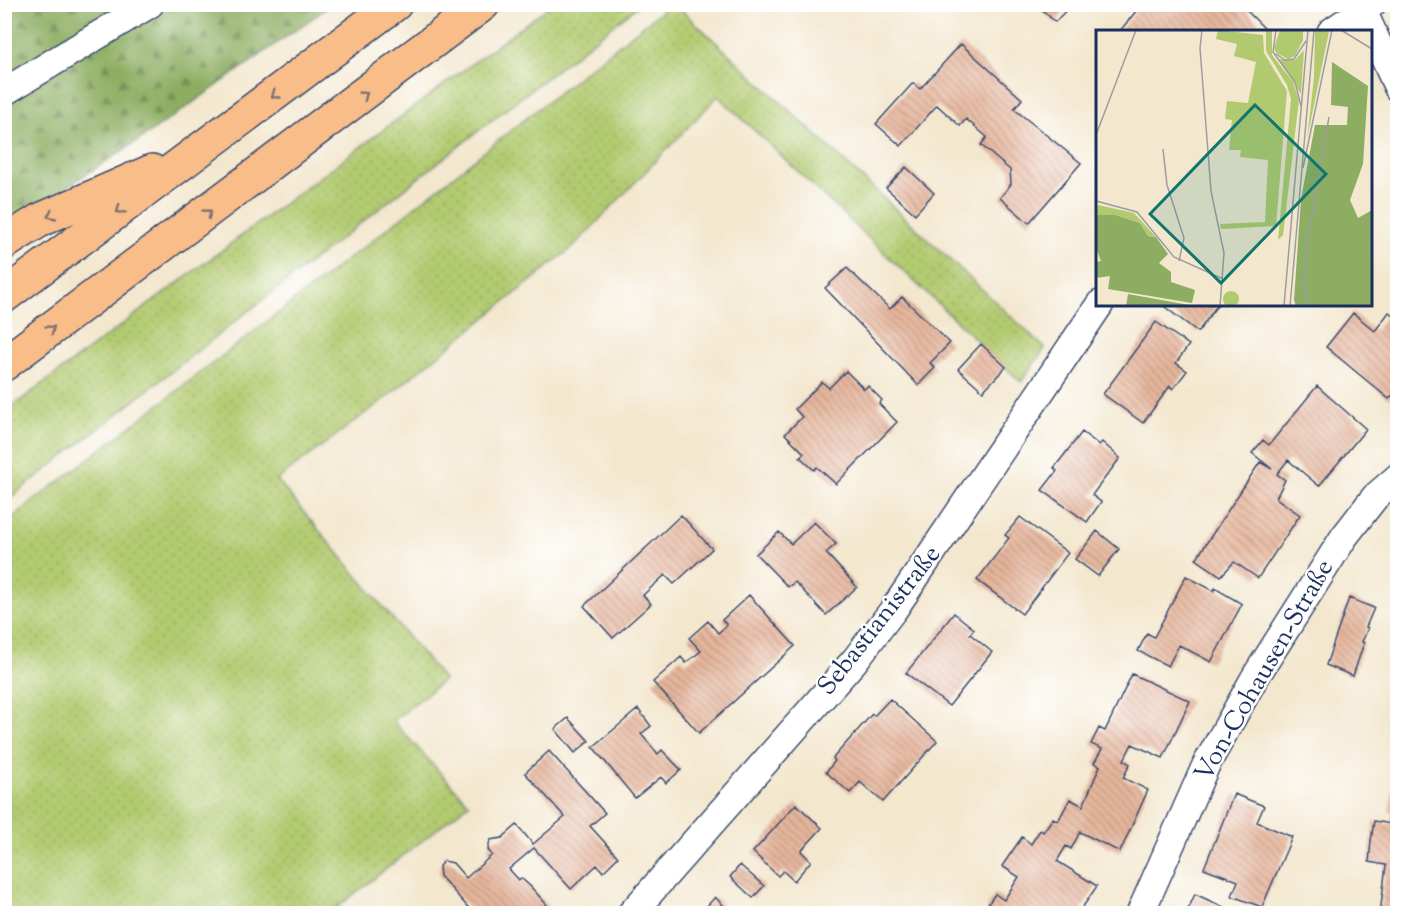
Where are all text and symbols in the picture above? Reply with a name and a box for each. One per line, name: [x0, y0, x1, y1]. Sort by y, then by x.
inset map: [1096, 30, 1372, 306]
one-way arrow: [271, 88, 282, 99]
one-way arrow: [357, 92, 368, 103]
one-way arrow: [116, 203, 127, 214]
one-way arrow: [46, 208, 57, 220]
one-way arrow: [202, 209, 213, 220]
one-way arrow: [45, 325, 56, 336]
street label: Sebastianistraße: [810, 538, 950, 704]
street label: Von-Cohausen-Straße: [1186, 553, 1344, 789]

